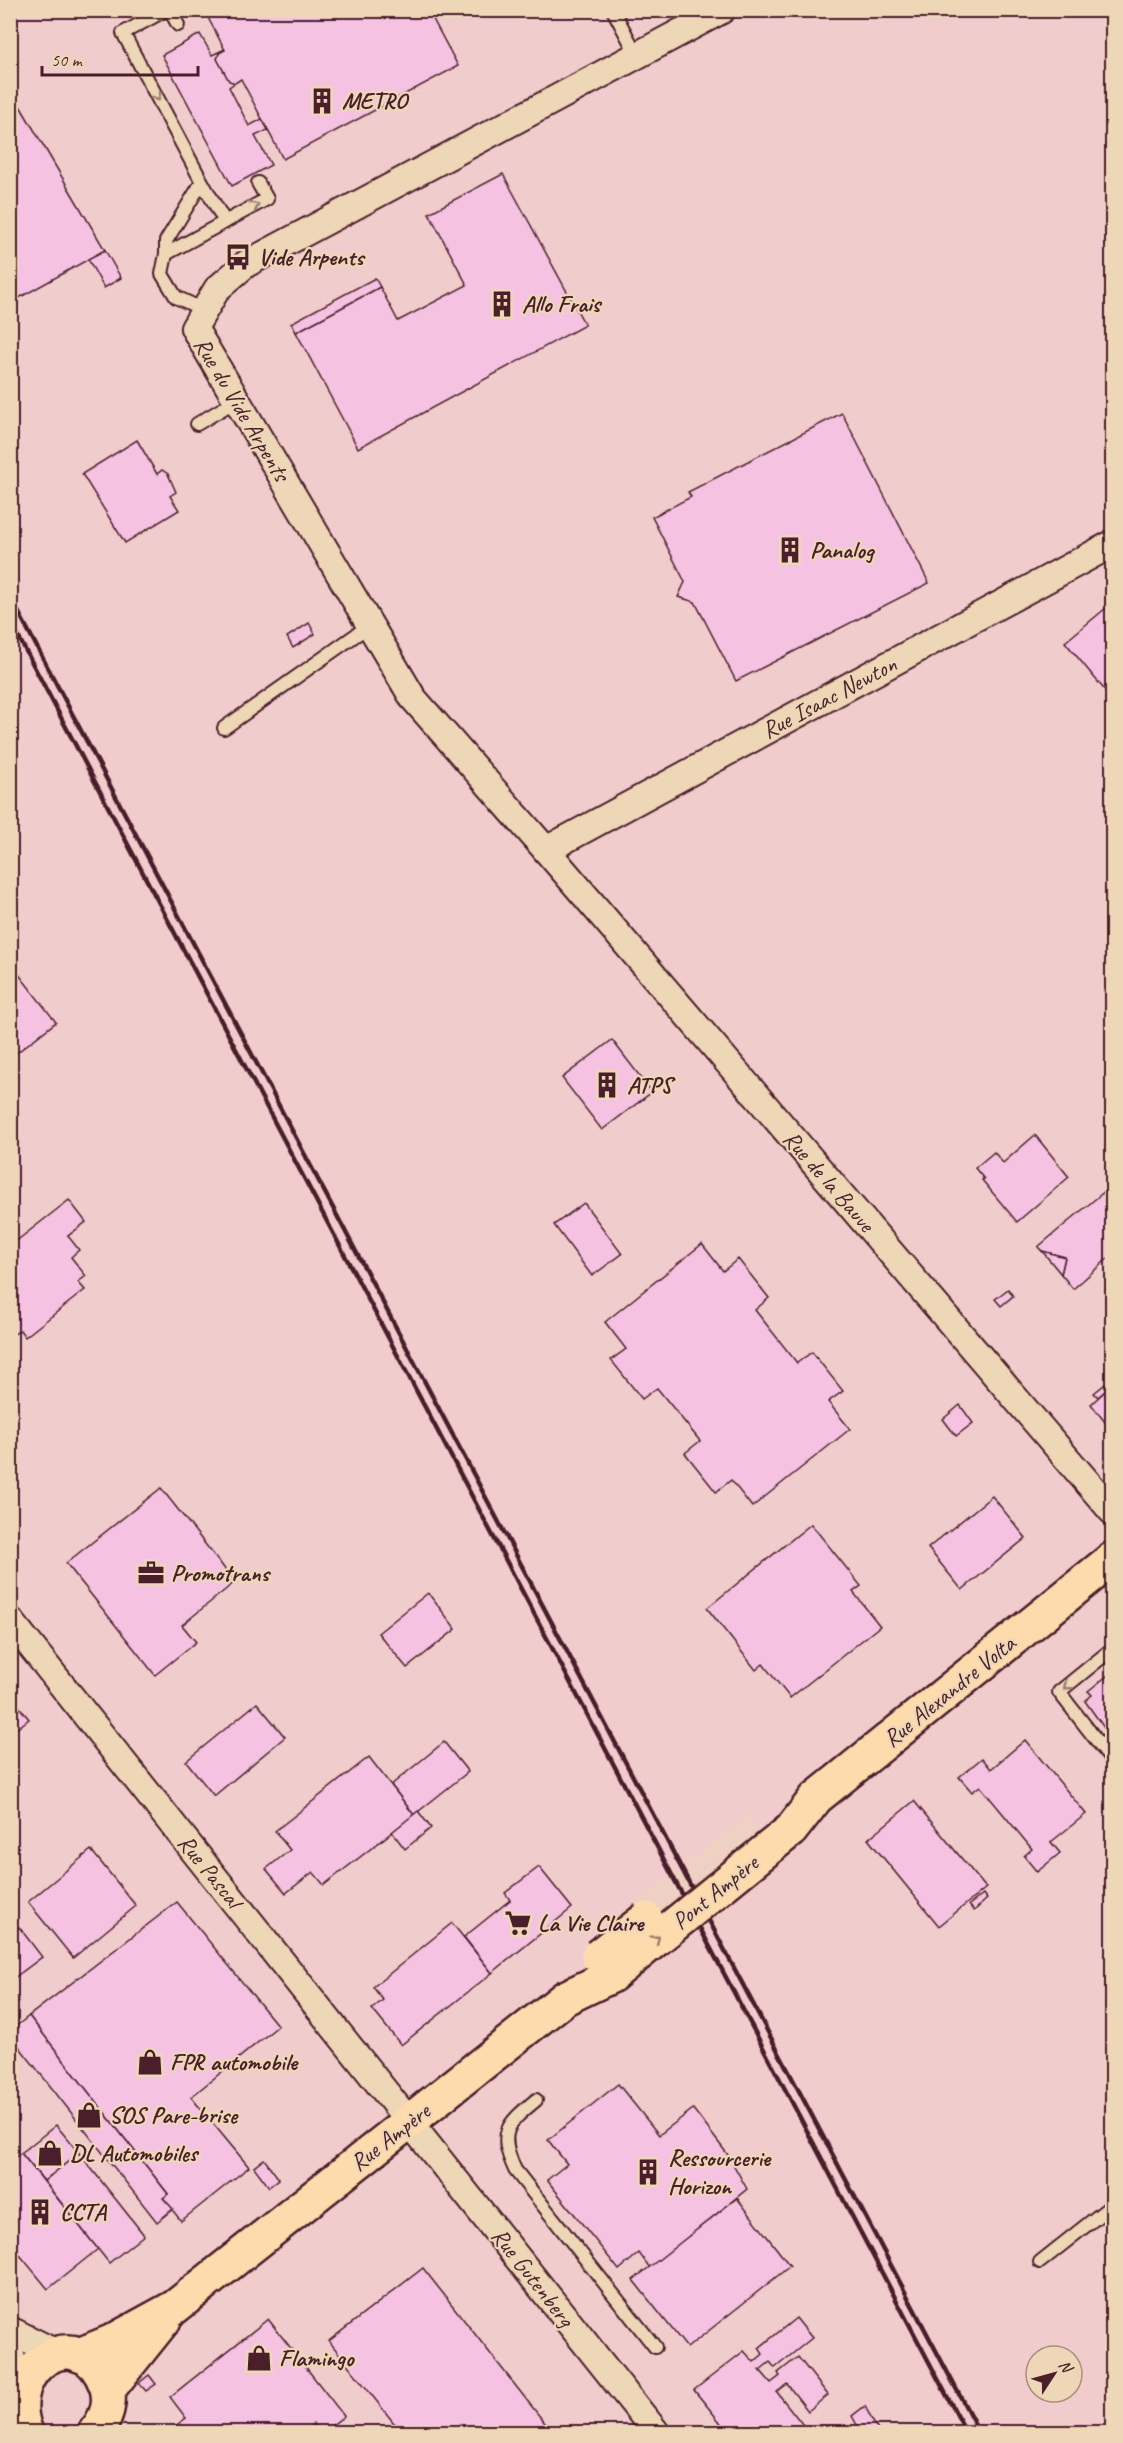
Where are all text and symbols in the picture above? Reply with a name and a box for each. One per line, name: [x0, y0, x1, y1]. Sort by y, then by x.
scale bar: [42, 39, 198, 77]
text: 50 m: [51, 49, 84, 71]
building icon: METRO: [307, 86, 337, 116]
place label: METRO: [342, 86, 410, 116]
one-way arrow: [150, 91, 161, 101]
one-way arrow: [249, 202, 259, 213]
bus stop icon: Vide Arpents: [223, 242, 253, 272]
place label: Vide Arpents: [258, 242, 366, 272]
building icon: Allo Frais: [487, 289, 517, 319]
place label: Allo Frais: [522, 289, 603, 319]
street label: Rue du Vide Arpents: [187, 332, 298, 489]
building icon: Panalog: [775, 535, 805, 565]
place label: Panalog: [810, 535, 876, 565]
street label: Rue Isaac Newton: [756, 649, 902, 745]
building icon: ATPS: [592, 1070, 622, 1100]
place label: ATPS: [627, 1070, 676, 1100]
street label: Rue de la Bauve: [777, 1124, 883, 1240]
office icon: Promotrans: [136, 1558, 166, 1588]
place label: Promotrans: [171, 1558, 272, 1588]
street label: Rue Alexandre Volta: [877, 1627, 1022, 1754]
one-way arrow: [1063, 1678, 1074, 1689]
street label: Rue Pascal: [171, 1828, 251, 1917]
street label: Pont Ampère: [666, 1847, 766, 1936]
supermarket icon: La Vie Claire: [503, 1908, 533, 1938]
place label: La Vie Claire: [538, 1908, 645, 1938]
one-way arrow: [649, 1936, 660, 1947]
shop icon: FPR automobile: [135, 2047, 165, 2077]
place label: FPR automobile: [170, 2047, 299, 2077]
street label: Rue Ampère: [344, 2095, 438, 2178]
shop icon: SOS Pare-brise: [74, 2100, 104, 2130]
place label: SOS Pare-brise: [109, 2100, 239, 2130]
shop icon: DL Automobiles: [35, 2138, 65, 2168]
place label: DL Automobiles: [70, 2138, 200, 2168]
place label: Ressourcerie Horizon: [668, 2143, 772, 2201]
building icon: Ressourcerie Horizon: [633, 2157, 663, 2187]
building icon: CCTA: [25, 2197, 55, 2227]
place label: CCTA: [60, 2197, 108, 2227]
street label: Rue Gutenberg: [485, 2221, 582, 2334]
shop icon: Flamingo: [244, 2343, 274, 2373]
place label: Flamingo: [279, 2343, 356, 2373]
north arrow: [1024, 2344, 1084, 2404]
text: N: [1054, 2356, 1078, 2378]

